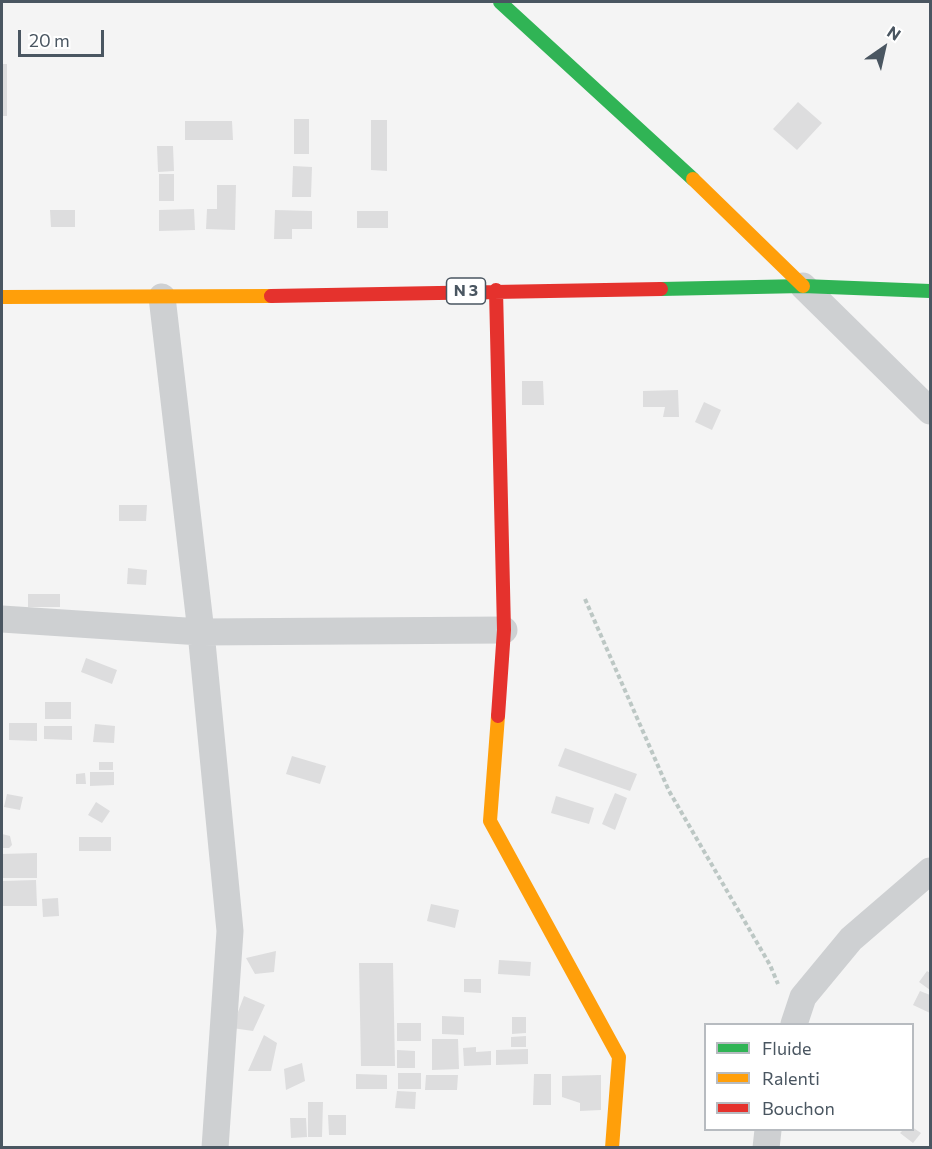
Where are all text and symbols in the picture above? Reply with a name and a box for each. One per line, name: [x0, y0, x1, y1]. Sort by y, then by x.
scale bar: [21, 18, 106, 56]
north arrow: [854, 18, 914, 78]
text: N: [884, 21, 905, 44]
text: 20 m: [29, 29, 70, 51]
road number: N 3: [446, 278, 486, 304]
legend: [704, 1023, 914, 1131]
text: Fluide: [762, 1037, 811, 1059]
text: Ralenti: [762, 1067, 820, 1089]
text: Bouchon: [762, 1097, 835, 1119]

